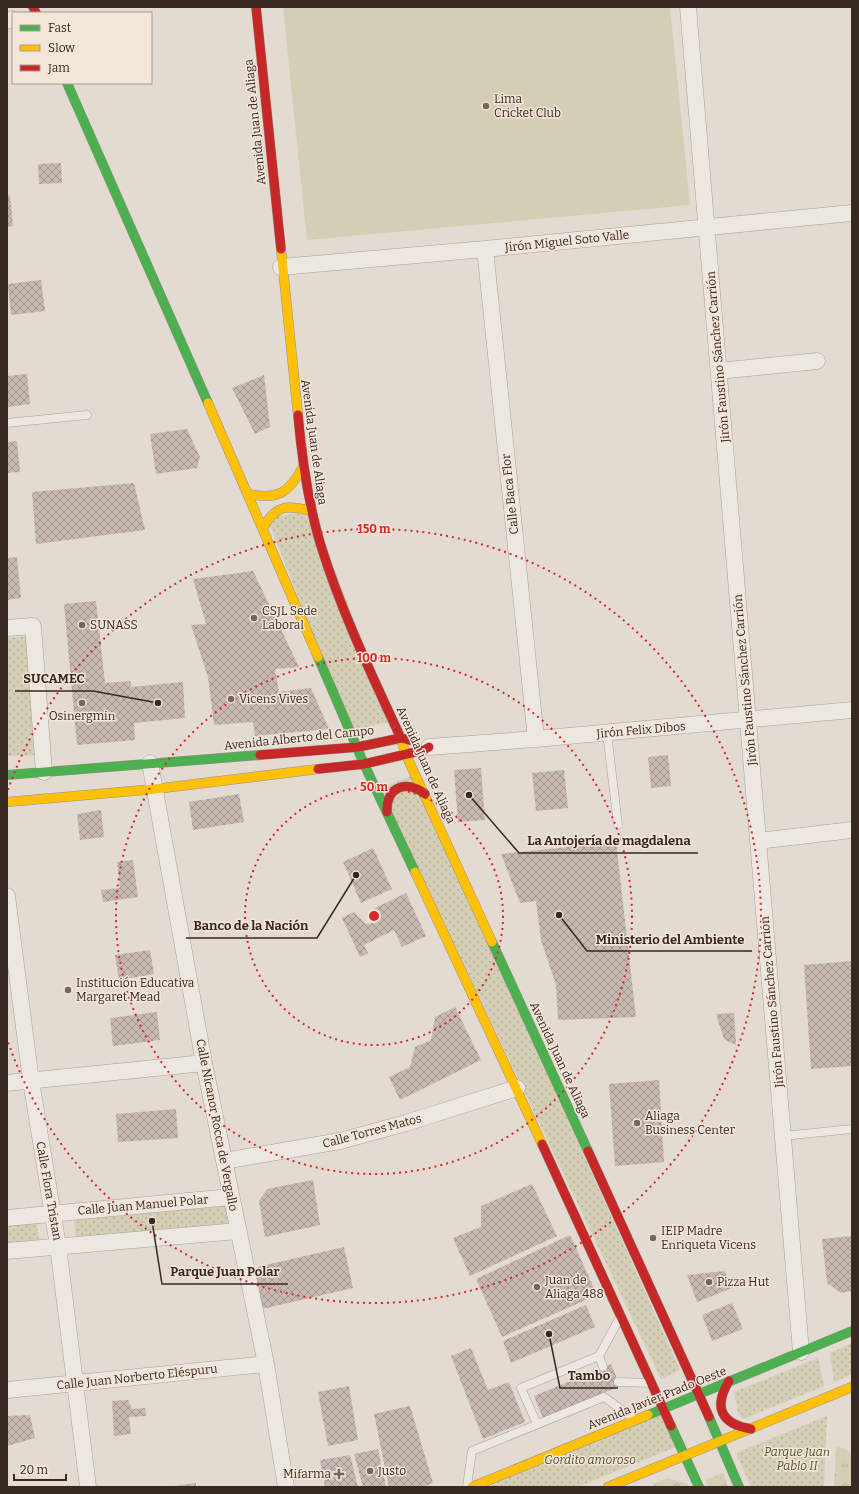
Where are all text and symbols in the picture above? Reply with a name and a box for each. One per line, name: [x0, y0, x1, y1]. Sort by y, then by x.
legend: [12, 12, 152, 84]
text: Fast: [48, 21, 72, 35]
text: Slow: [48, 41, 75, 55]
street label: Avenida Juan de Aliaga: [241, 58, 269, 186]
text: Jam: [47, 61, 70, 75]
place label: Lima Cricket Club: [494, 92, 561, 120]
marker: Lima Cricket Club: [481, 101, 491, 111]
street label: Jirón Miguel Soto Valle: [503, 228, 630, 255]
street label: Jirón Faustino Sánchez Carrión: [703, 270, 733, 444]
street label: Avenida Juan de Aliaga: [298, 378, 330, 506]
street label: Calle Baca Flor: [499, 452, 521, 535]
text: 150 m: [358, 522, 391, 536]
street label: Jirón Faustino Sánchez Carrión: [730, 593, 760, 767]
place label: CSJL Sede Laboral: [262, 604, 317, 632]
marker: CSJL Sede Laboral: [249, 613, 259, 623]
place label: SUNASS: [90, 618, 138, 632]
marker: SUNASS: [77, 620, 87, 630]
text: 100 m: [357, 651, 392, 665]
callout: SUCAMEC: [15, 666, 93, 691]
text: SUCAMEC: [23, 671, 85, 686]
place label: Vicens Vives: [239, 692, 308, 706]
marker: Vicens Vives: [226, 694, 236, 704]
marker: Osinergmin: [77, 698, 87, 708]
street label: Avenida Juan de Aliaga: [394, 704, 458, 826]
place label: Osinergmin: [49, 709, 116, 723]
street label: Jirón Felix Dibos: [595, 719, 687, 741]
street label: Avenida Alberto del Campo: [223, 723, 375, 753]
text: 50 m: [360, 780, 388, 794]
callout: La Antojería de magdalena: [519, 828, 698, 853]
text: La Antojería de magdalena: [527, 833, 691, 849]
centre of rings: [367, 909, 381, 923]
callout: Banco de la Nación: [186, 913, 317, 938]
street label: Jirón Faustino Sánchez Carrión: [757, 915, 787, 1089]
text: Banco de la Nación: [194, 918, 309, 933]
callout: Ministerio del Ambiente: [587, 926, 752, 951]
text: Ministerio del Ambiente: [596, 932, 744, 947]
place label: Institución Educativa Margaret Mead: [76, 976, 195, 1004]
marker: Institución Educativa Margaret Mead: [63, 985, 73, 995]
street label: Avenida Juan de Aliaga: [527, 1000, 593, 1121]
street label: Calle Nicanor Rocca de Vergallo: [193, 1038, 241, 1212]
place label: Aliaga Business Center: [645, 1109, 736, 1137]
street label: Calle Torres Matos: [321, 1111, 423, 1151]
marker: Aliaga Business Center: [632, 1118, 642, 1128]
street label: Calle Flora Tristan: [33, 1140, 65, 1242]
street label: Calle Juan Manuel Polar: [77, 1192, 210, 1218]
place label: IEIP Madre Enriqueta Vicens: [661, 1224, 756, 1252]
marker: IEIP Madre Enriqueta Vicens: [648, 1233, 658, 1243]
callout: Parque Juan Polar: [162, 1259, 288, 1284]
text: Parque Juan Polar: [170, 1264, 280, 1279]
place label: Juan de Aliaga 488: [544, 1273, 604, 1301]
place label: Pizza Hut: [717, 1275, 770, 1289]
marker: Pizza Hut: [704, 1277, 714, 1287]
marker: Juan de Aliaga 488: [532, 1282, 542, 1292]
street label: Calle Juan Norberto Eléspuru: [56, 1362, 219, 1392]
callout: Tambo: [560, 1363, 618, 1388]
street label: Avenida Javier Prado Oeste: [585, 1364, 729, 1432]
text: Tambo: [568, 1368, 611, 1383]
park label: Parque Juan Pablo II: [764, 1445, 830, 1473]
park label: Gordito amoroso: [544, 1453, 636, 1467]
scale bar: [14, 1456, 66, 1482]
text: 20 m: [20, 1463, 49, 1477]
place label: Justo: [377, 1464, 406, 1478]
marker: Justo: [365, 1466, 375, 1476]
place label: Mifarma: [283, 1467, 331, 1481]
marker: Mifarma: [334, 1469, 344, 1479]

